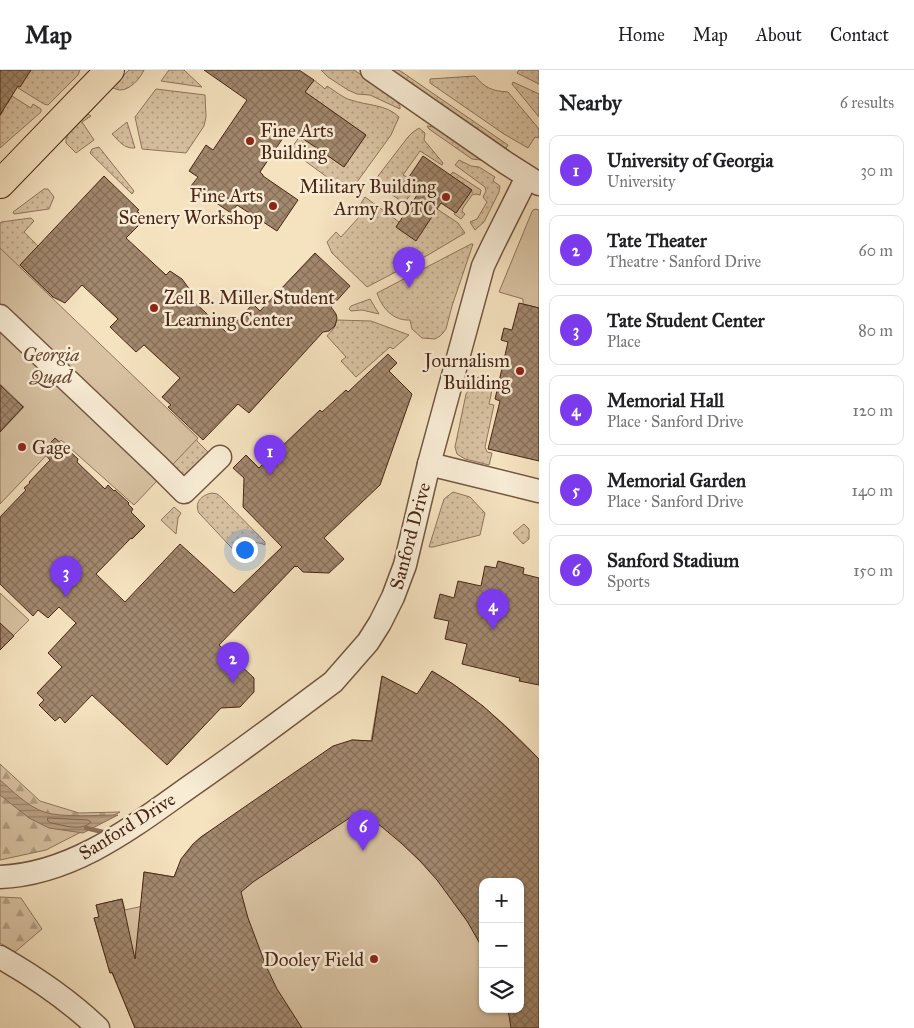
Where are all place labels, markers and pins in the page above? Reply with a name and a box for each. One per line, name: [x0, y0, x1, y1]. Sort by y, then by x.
place label: Fine Arts Building: [260, 119, 334, 165]
marker: Fine Arts Building: [244, 135, 256, 147]
place label: Military Building Army ROTC: [299, 175, 436, 220]
place label: Fine Arts Scenery Workshop: [118, 184, 263, 229]
marker: Military Building Army ROTC: [440, 191, 452, 203]
marker: Fine Arts Scenery Workshop: [267, 200, 279, 212]
pin: 5: [393, 247, 425, 288]
place label: Zell B. Miller Student Learning Center: [164, 286, 335, 332]
marker: Zell B. Miller Student Learning Center: [148, 302, 160, 314]
place label: Journalism Building: [422, 349, 510, 395]
marker: Journalism Building: [514, 365, 526, 377]
pin: 1: [254, 435, 286, 476]
place label: Gage: [32, 436, 71, 460]
marker: Gage: [16, 441, 28, 453]
pin: 3: [50, 556, 82, 597]
pin: 4: [477, 589, 509, 630]
pin: 2: [217, 642, 249, 683]
pin: 6: [347, 810, 379, 851]
place label: Dooley Field: [264, 948, 364, 971]
marker: Dooley Field: [368, 953, 380, 965]

